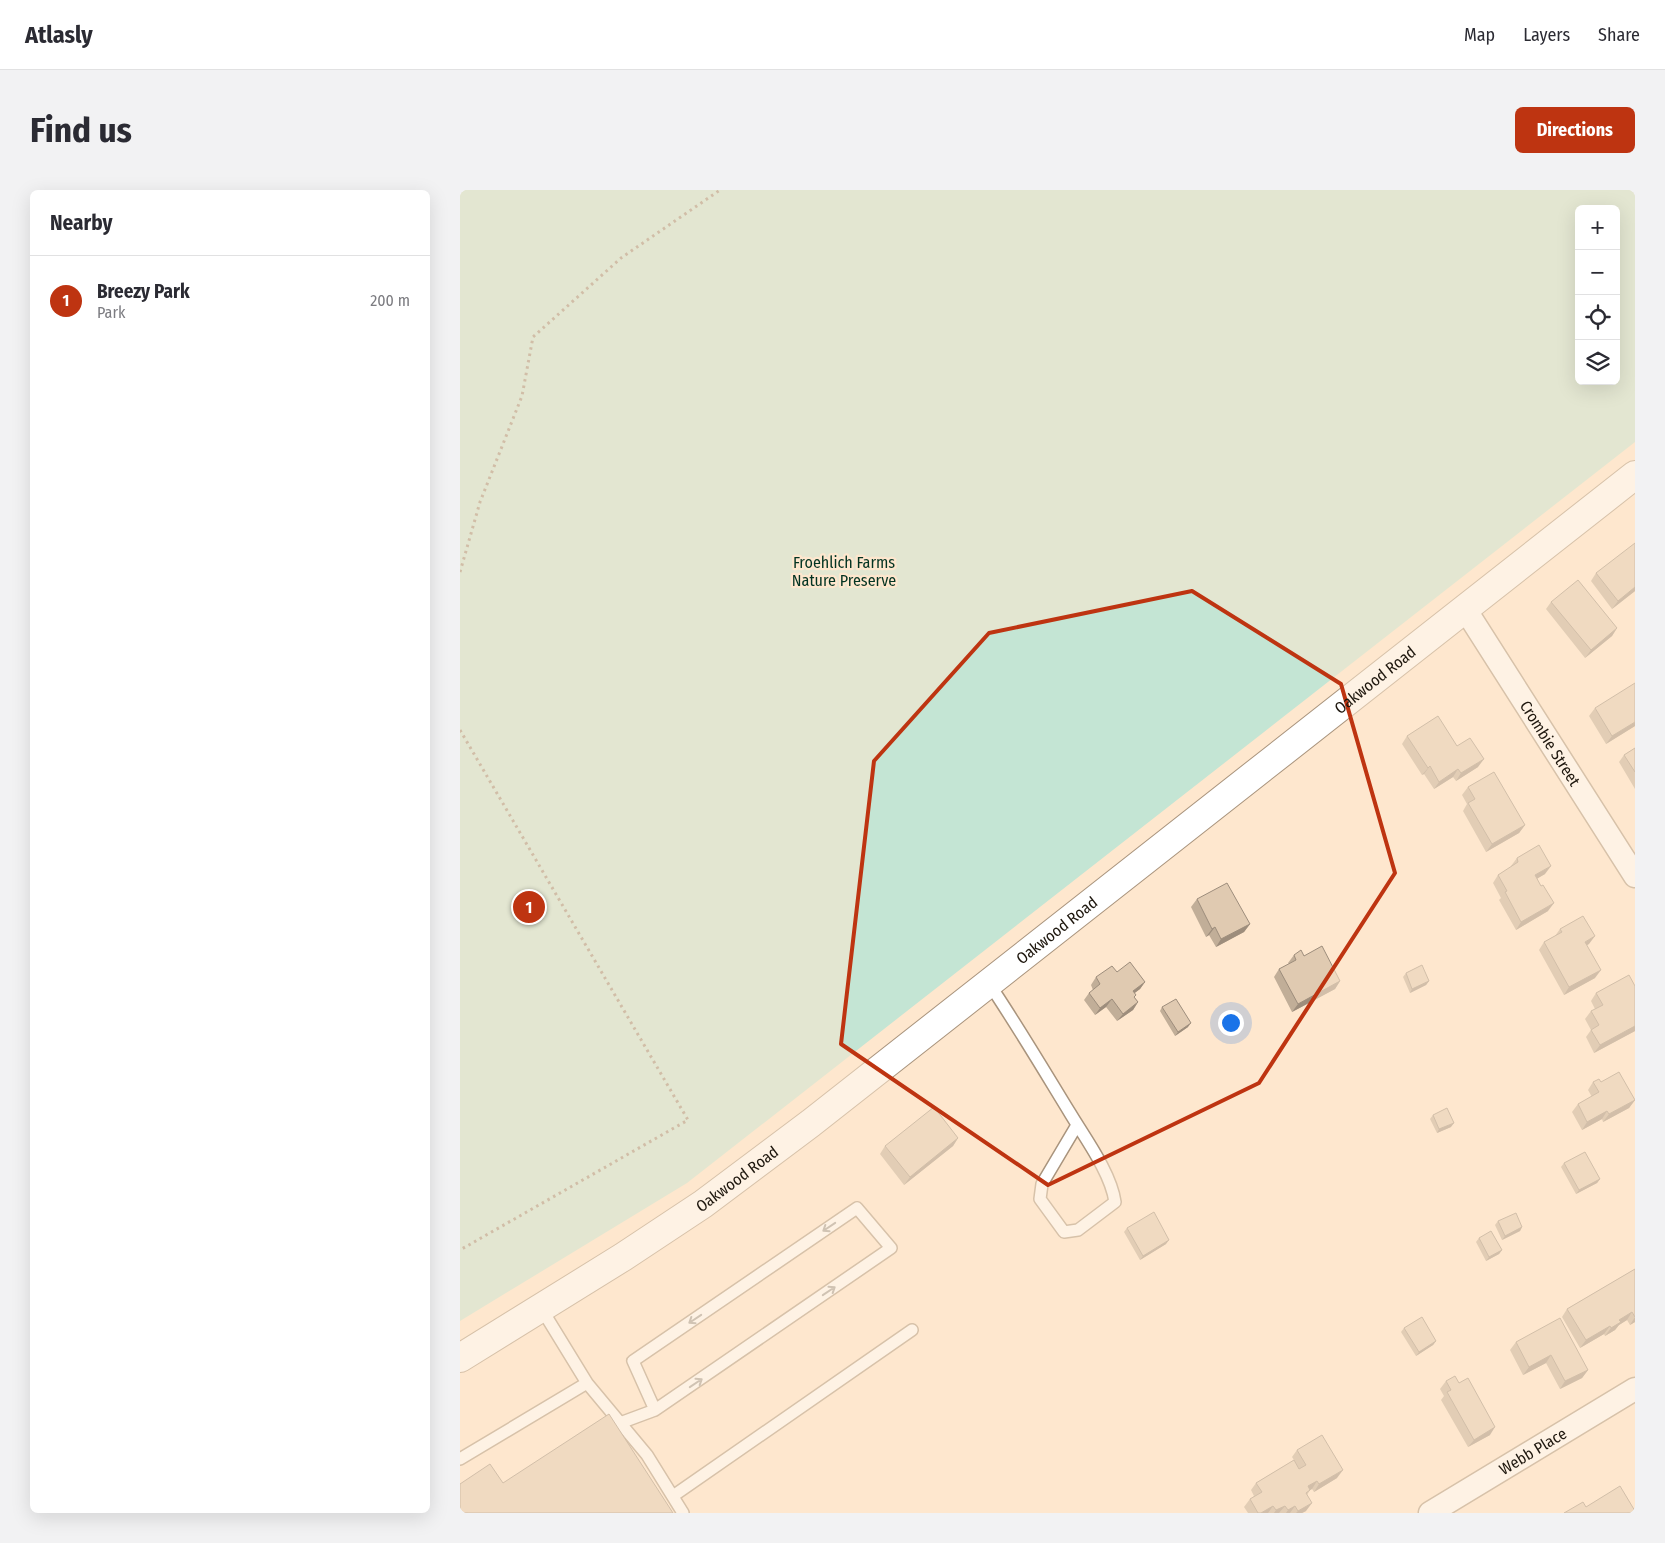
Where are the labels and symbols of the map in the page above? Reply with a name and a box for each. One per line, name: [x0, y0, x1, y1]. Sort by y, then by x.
park label: Froehlich Farms Nature Preserve: [792, 553, 896, 590]
street label: Oakwood Road: [1331, 642, 1420, 718]
street label: Crombie Street: [1516, 697, 1585, 790]
pin: 1: [513, 888, 545, 926]
street label: Oakwood Road: [1012, 893, 1101, 968]
your location: [1218, 1010, 1244, 1036]
street label: Oakwood Road: [692, 1142, 782, 1216]
one-way arrow: [822, 1222, 836, 1232]
one-way arrow: [822, 1286, 836, 1296]
one-way arrow: [688, 1314, 702, 1324]
one-way arrow: [688, 1378, 702, 1388]
street label: Webb Place: [1496, 1424, 1570, 1479]

